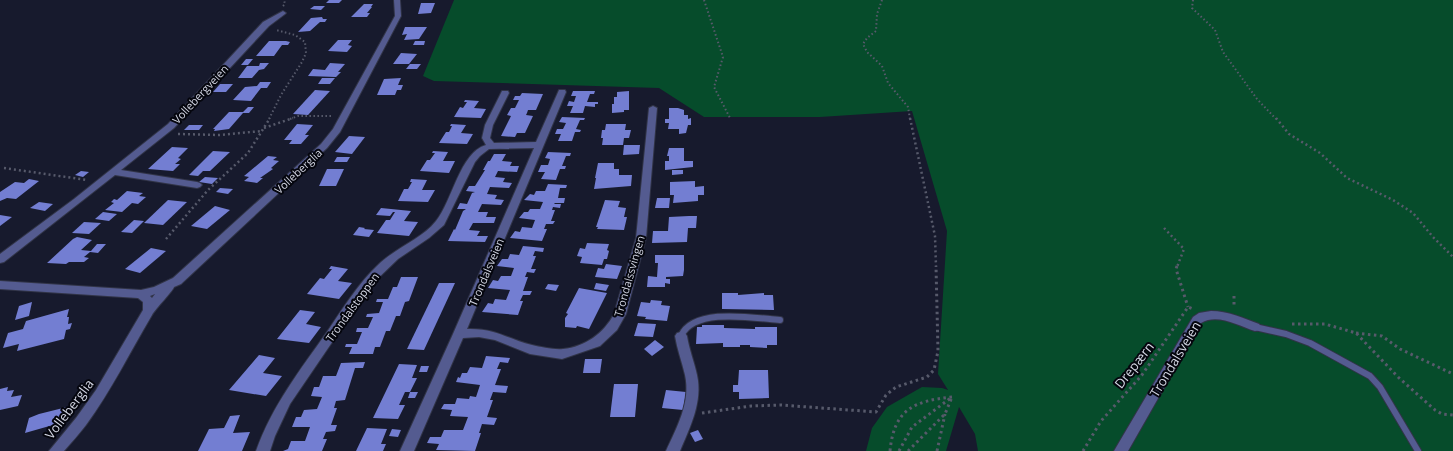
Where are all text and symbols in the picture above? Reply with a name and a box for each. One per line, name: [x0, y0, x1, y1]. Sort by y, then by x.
street label: Vollebergveien: [169, 61, 231, 127]
street label: Volleberglia: [271, 145, 325, 197]
street label: Trondalssvingen: [610, 234, 648, 318]
street label: Trondalsveien: [465, 236, 507, 308]
street label: Trondalstoppen: [322, 270, 382, 344]
street label: Trondalsveien: [1145, 318, 1205, 400]
street label: Drepærn: [1110, 338, 1158, 392]
street label: Volleberglia: [40, 375, 98, 443]

